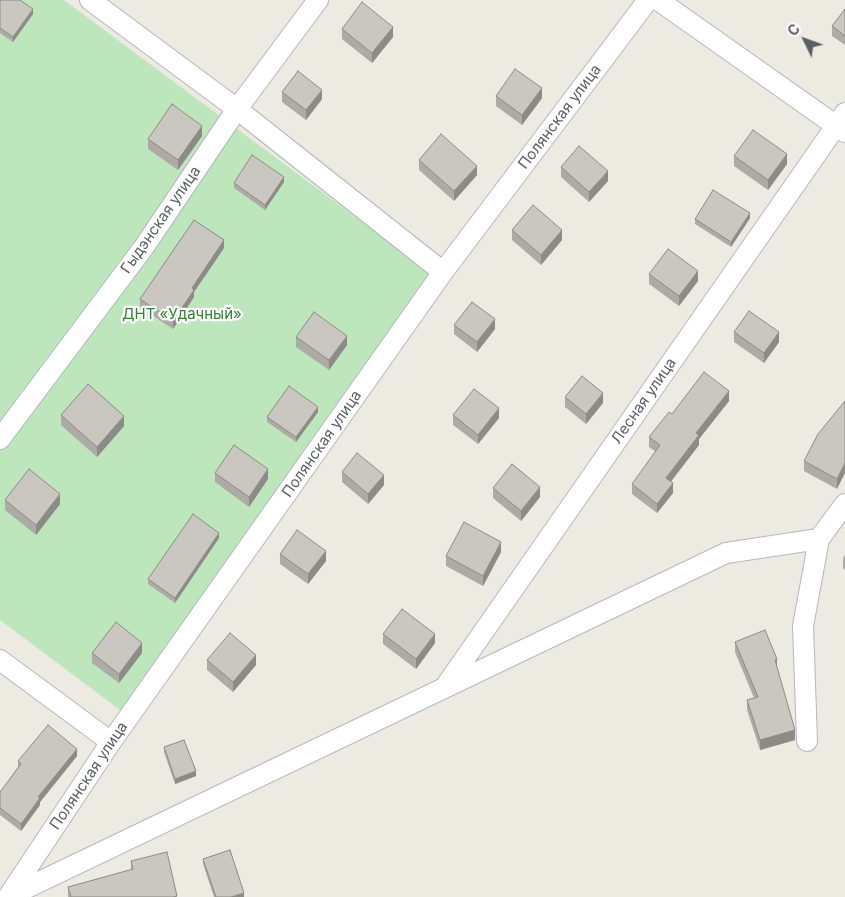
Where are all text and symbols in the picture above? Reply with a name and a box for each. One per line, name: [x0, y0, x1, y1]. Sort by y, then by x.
north arrow: [780, 15, 830, 65]
text: С: [784, 20, 803, 39]
street label: Полянская улица: [515, 61, 605, 173]
street label: Гыдэнская улица: [117, 163, 205, 277]
park label: ДНТ «Удачный»: [122, 305, 242, 323]
street label: Лесная улица: [608, 354, 680, 448]
street label: Полянская улица: [278, 387, 366, 501]
street label: Полянская улица: [46, 719, 132, 833]

